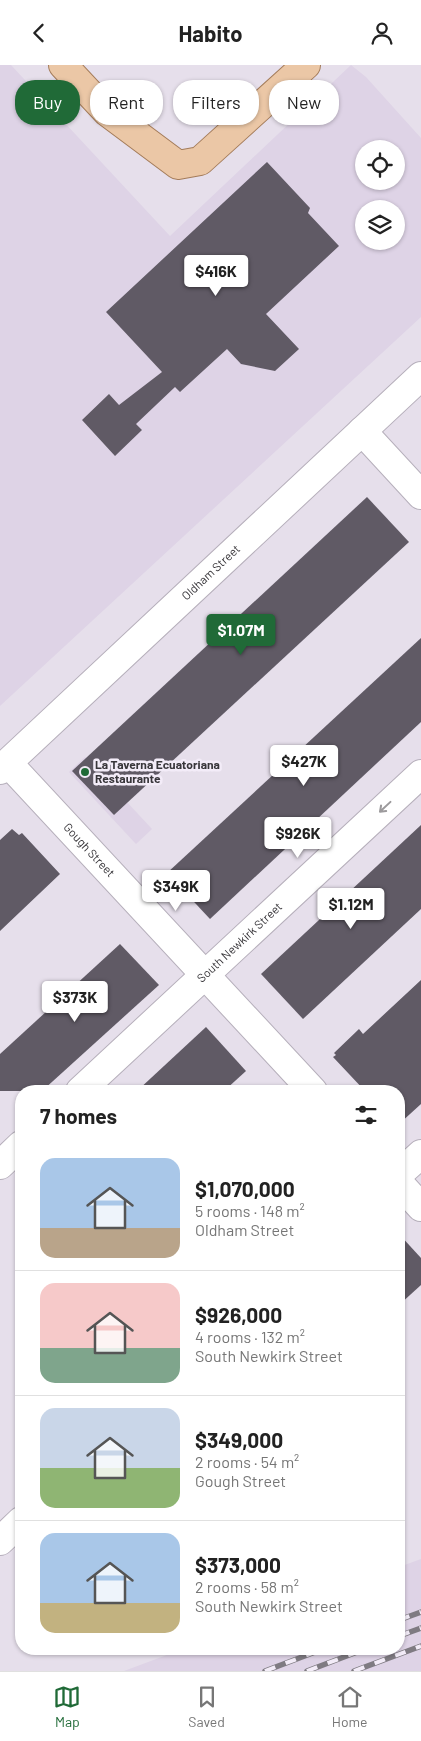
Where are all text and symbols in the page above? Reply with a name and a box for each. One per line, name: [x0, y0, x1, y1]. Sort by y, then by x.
icon: back: [25, 19, 53, 47]
icon: person: [368, 19, 396, 47]
text: Habito: [179, 20, 242, 46]
chip: Buy: [15, 80, 80, 125]
chip: Rent: [90, 80, 163, 125]
chip: Filters: [173, 80, 259, 125]
chip: New: [269, 80, 339, 125]
map controls: [355, 140, 405, 250]
button: locate: [355, 140, 405, 190]
button: layers: [355, 200, 405, 250]
pin: $416K: [181, 255, 251, 297]
text: $416K: [195, 261, 237, 280]
street label: Oldham Street: [178, 541, 242, 602]
pin: $1.07M: [200, 613, 282, 656]
text: $1.07M: [217, 620, 265, 639]
pin: $427K: [269, 745, 339, 787]
text: $427K: [281, 751, 327, 770]
place label: La Taverna Ecuatoriana Restaurante: [95, 757, 220, 785]
marker: La Taverna Ecuatoriana Restaurante: [79, 766, 91, 778]
one-way arrow: [379, 801, 392, 813]
pin: $926K: [263, 817, 333, 859]
street label: Gough Street: [61, 820, 118, 879]
text: $926K: [275, 823, 321, 842]
pin: $349K: [141, 869, 211, 912]
text: $349K: [153, 876, 199, 895]
pin: $1.12M: [310, 887, 392, 930]
text: $1.12M: [328, 894, 374, 913]
street label: South Newkirk Street: [194, 899, 284, 985]
pin: $373K: [40, 981, 110, 1023]
text: $373K: [53, 987, 97, 1006]
icon: filters: [352, 1101, 380, 1129]
text: 7 homes: [40, 1103, 117, 1128]
text: $1,070,000: [195, 1176, 295, 1201]
icon: home: [80, 1178, 140, 1238]
text: 5 rooms · 148 m²: [195, 1201, 305, 1220]
text: Oldham Street: [195, 1220, 294, 1239]
text: $926,000: [195, 1302, 282, 1327]
icon: home: [80, 1303, 140, 1363]
text: 4 rooms · 132 m²: [195, 1327, 305, 1346]
text: South Newkirk Street: [195, 1346, 343, 1365]
text: $349,000: [195, 1427, 283, 1452]
icon: home: [80, 1428, 140, 1488]
text: 2 rooms · 54 m²: [195, 1452, 299, 1471]
text: Gough Street: [195, 1471, 286, 1490]
text: $373,000: [195, 1552, 281, 1577]
icon: home: [80, 1553, 140, 1613]
text: 2 rooms · 58 m²: [195, 1577, 299, 1596]
text: South Newkirk Street: [195, 1596, 343, 1615]
tab: Map: [53, 1683, 81, 1730]
tab: Saved: [188, 1683, 225, 1730]
tab: Home: [332, 1683, 368, 1730]

